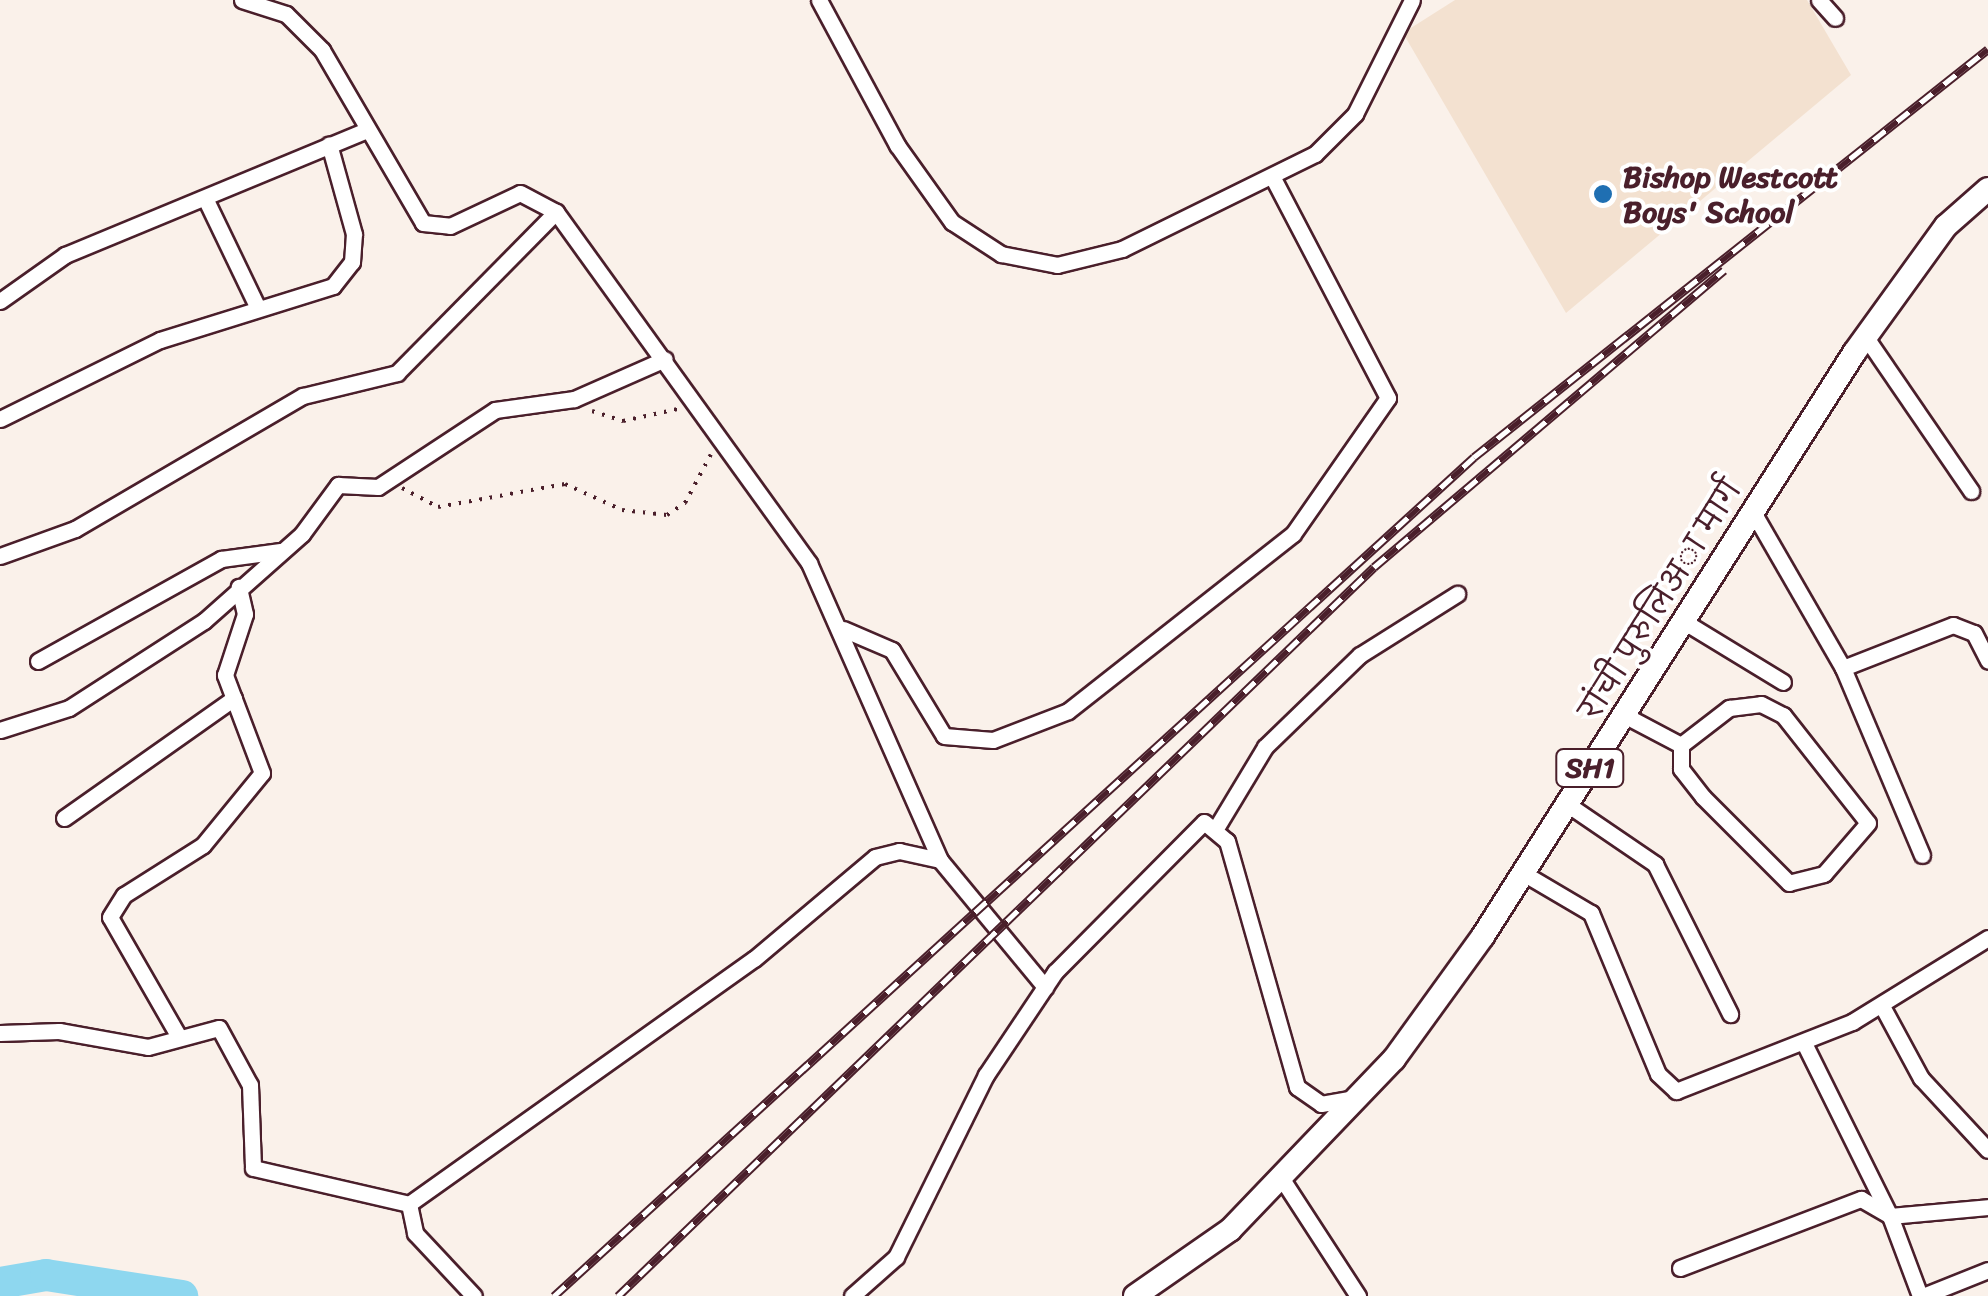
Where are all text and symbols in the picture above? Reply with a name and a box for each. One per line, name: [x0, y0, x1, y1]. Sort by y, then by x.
place label: Bishop Westcott Boys' School: [1623, 159, 1839, 230]
marker: Bishop Westcott Boys' School: [1592, 183, 1614, 205]
street label: रांची पुरुलिअा मार्ग: [1573, 473, 1749, 727]
road number: SH1: [1555, 745, 1625, 791]

